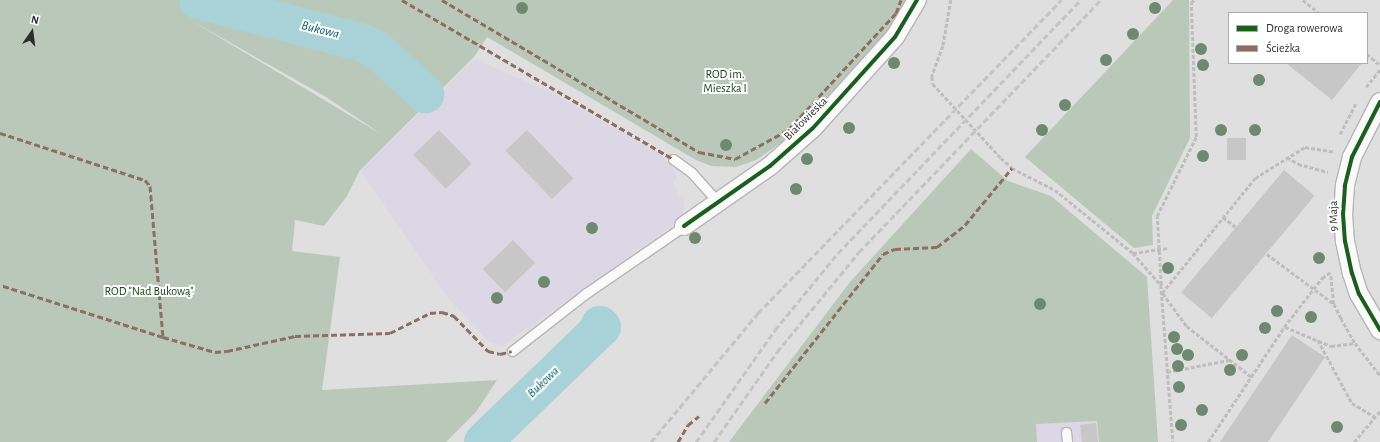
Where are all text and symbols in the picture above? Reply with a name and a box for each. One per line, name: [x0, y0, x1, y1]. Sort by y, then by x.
north arrow: [12, 12, 52, 52]
legend: [1228, 12, 1368, 64]
text: N: [30, 14, 40, 26]
water label: Bukowa: [300, 19, 340, 43]
text: Droga rowerowa: [1266, 22, 1343, 34]
text: Ścieżka: [1266, 42, 1300, 54]
park label: ROD im. Mieszka I: [703, 68, 747, 96]
street label: Białowieska: [781, 94, 831, 144]
street label: 9 Maja: [1327, 200, 1341, 232]
park label: ROD "Nad Bukową": [105, 285, 193, 299]
water label: Bukowa: [525, 364, 563, 402]

